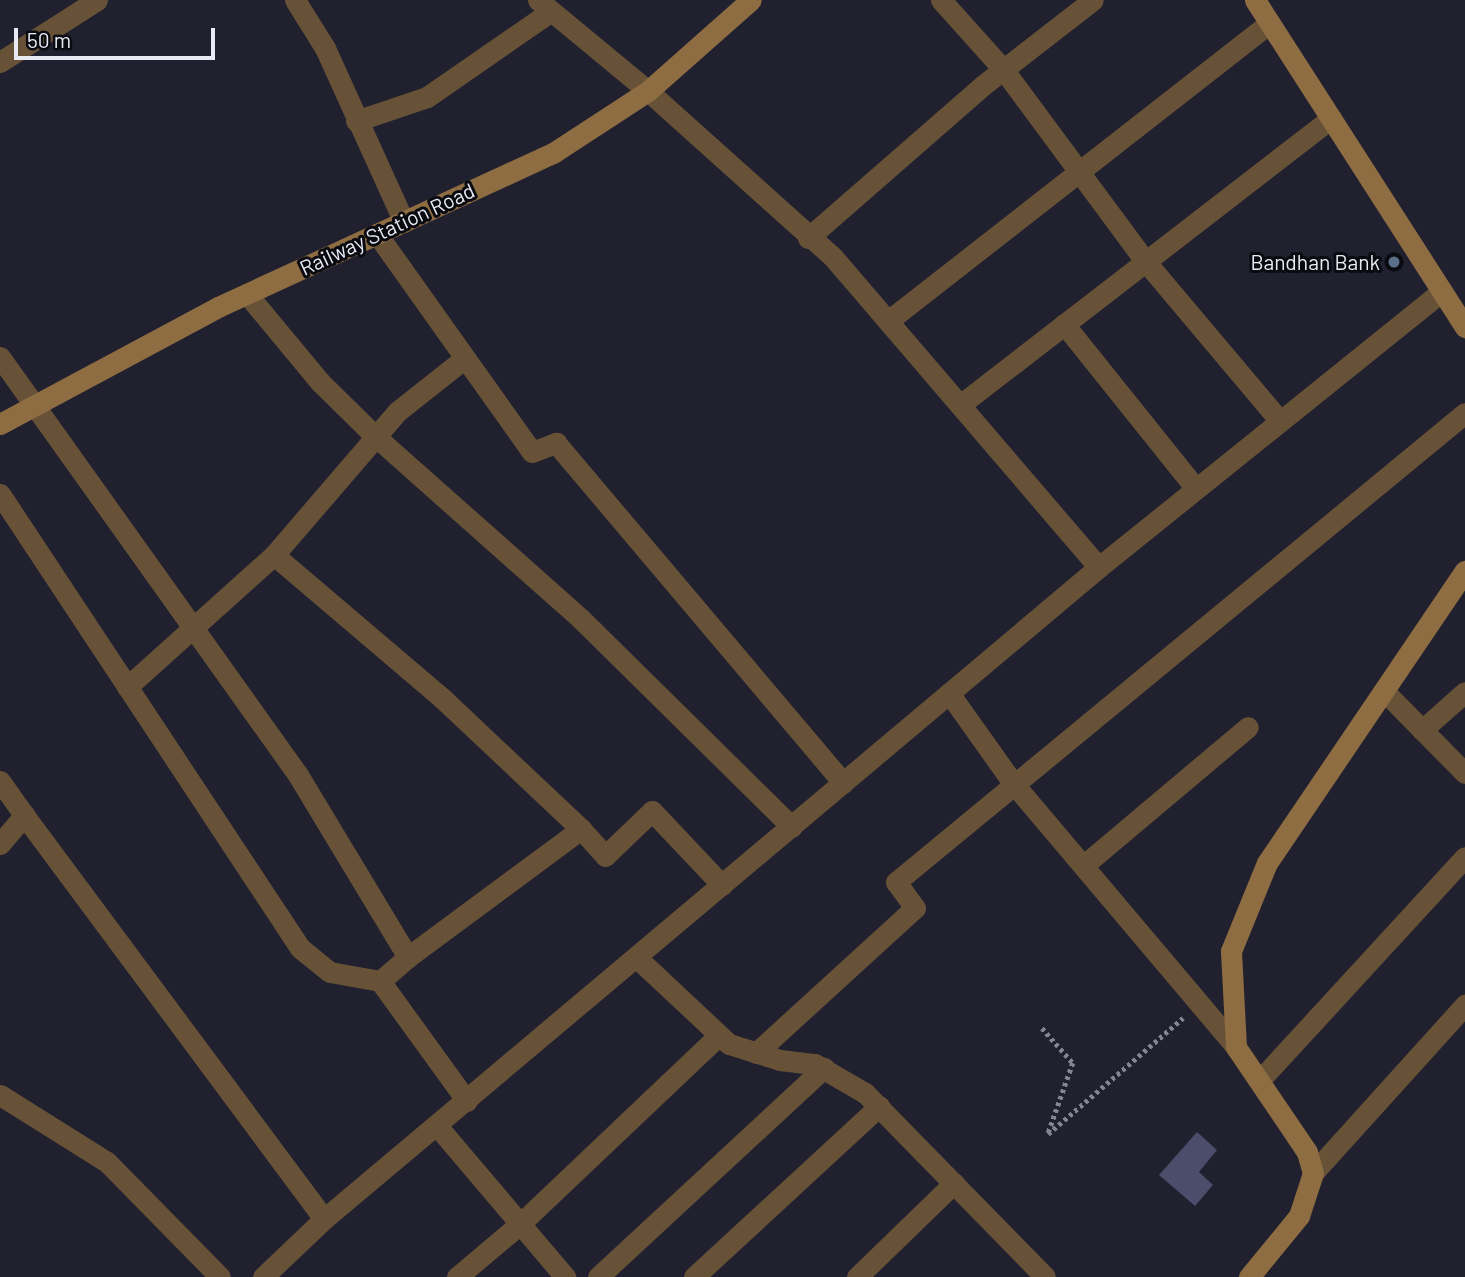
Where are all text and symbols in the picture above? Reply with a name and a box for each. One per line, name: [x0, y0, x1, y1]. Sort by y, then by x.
scale bar: [18, 14, 219, 58]
text: 50 m: [27, 27, 71, 52]
street label: Railway Station Road: [296, 177, 478, 281]
place label: Bandhan Bank: [1250, 249, 1380, 275]
marker: Bandhan Bank: [1386, 254, 1402, 270]

